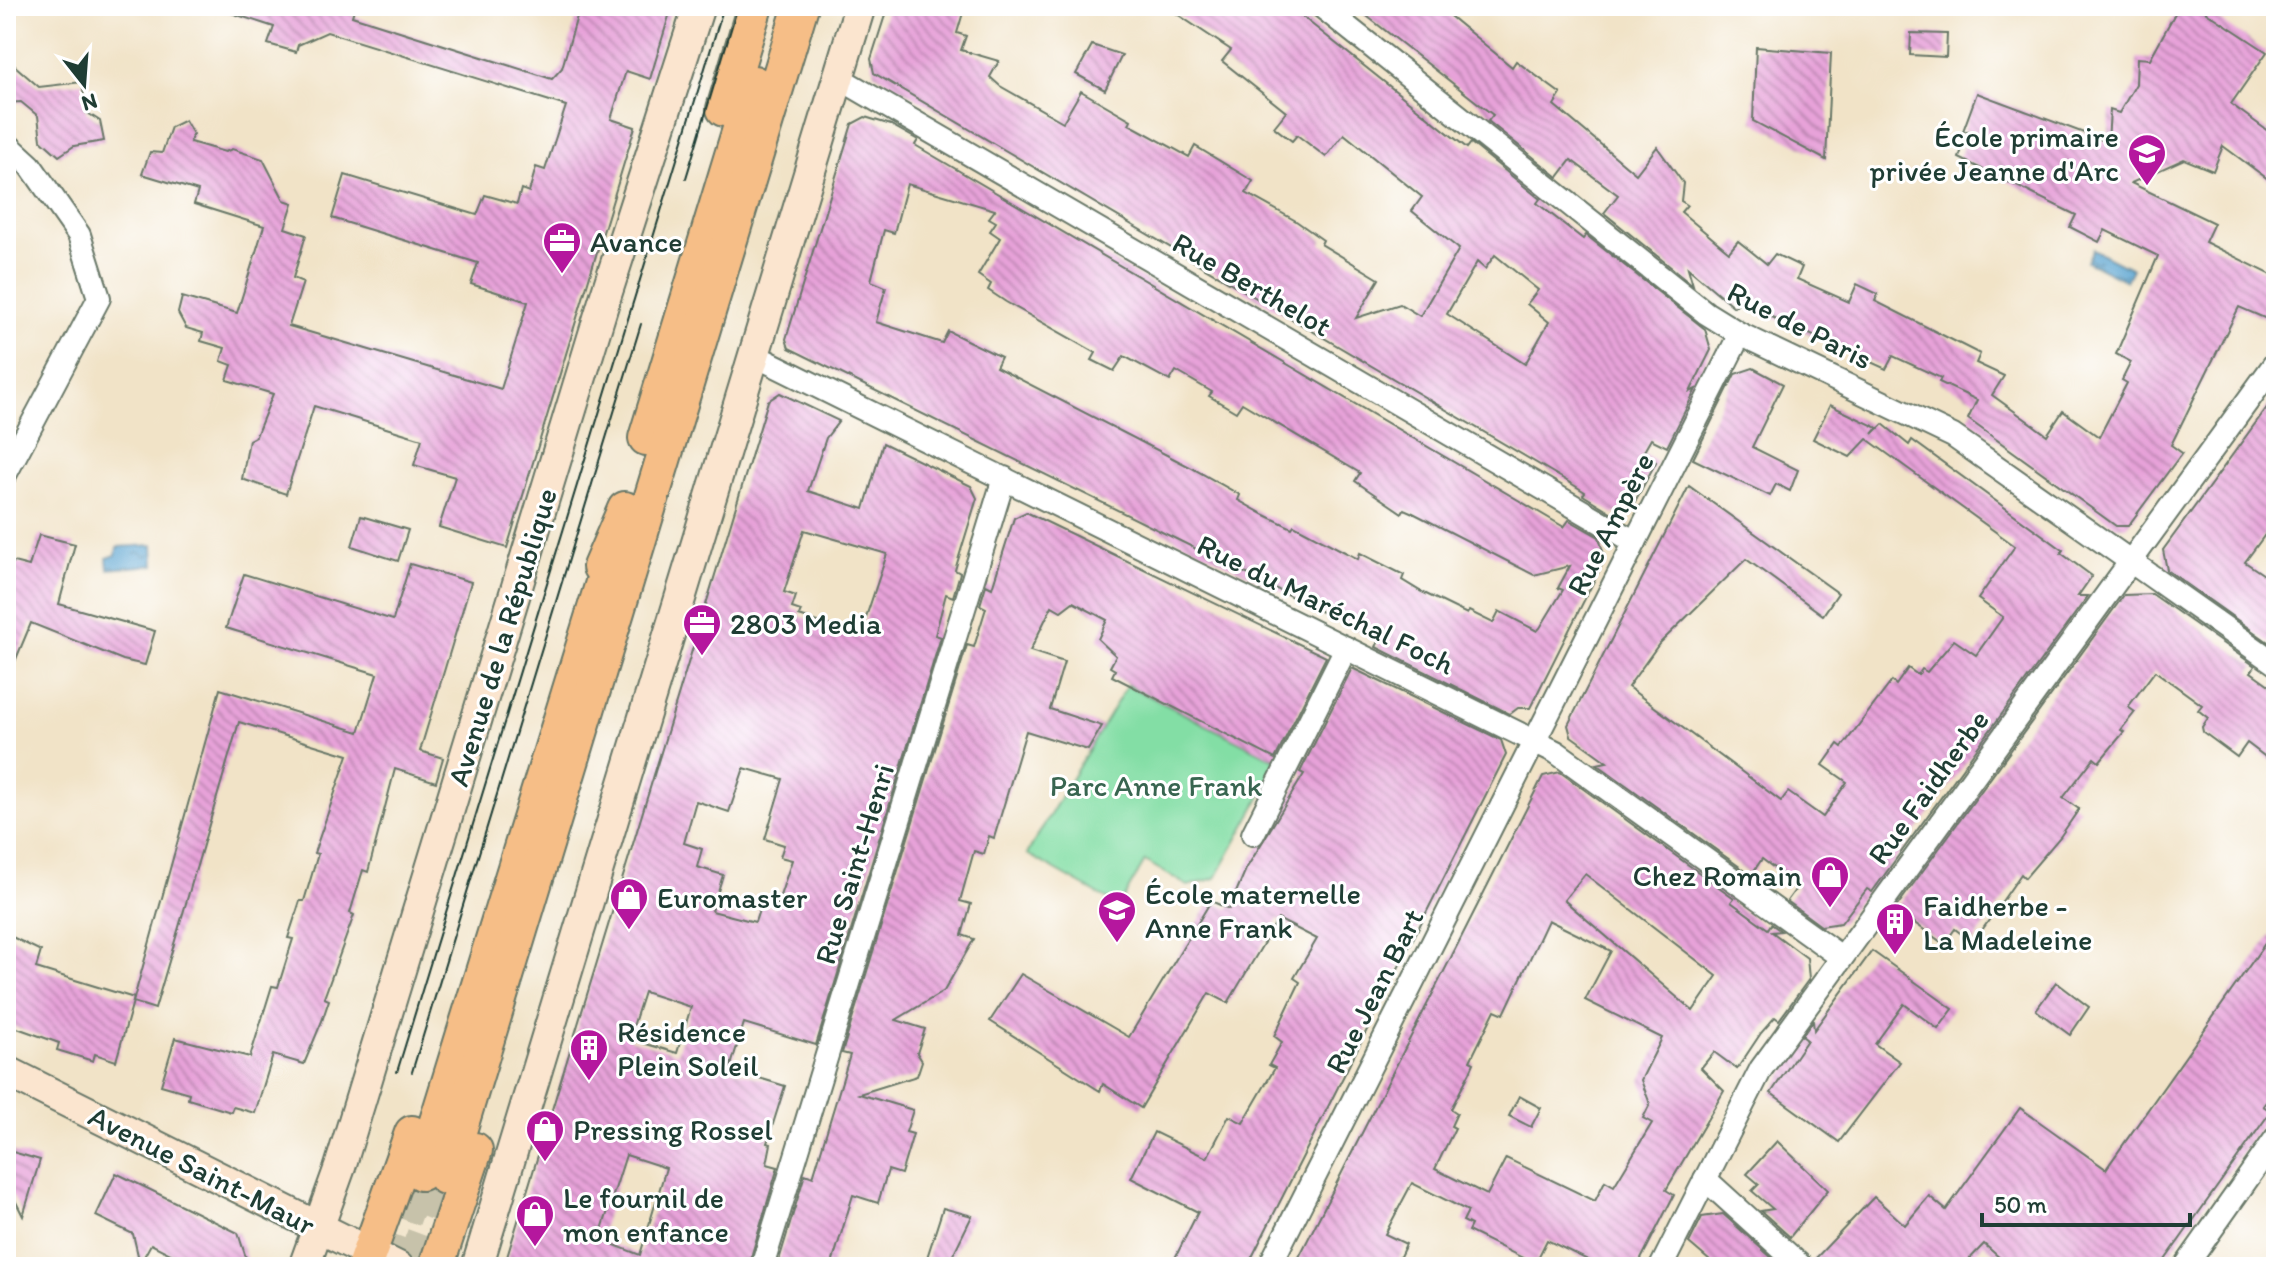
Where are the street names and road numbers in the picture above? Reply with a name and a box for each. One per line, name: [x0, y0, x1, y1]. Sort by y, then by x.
street label: Rue Berthelot: [1166, 224, 1338, 344]
street label: Rue de Paris: [1721, 273, 1879, 377]
street label: Rue Ampère: [1558, 446, 1662, 602]
street label: Avenue de la République: [439, 483, 565, 791]
street label: Rue du Maréchal Foch: [1191, 526, 1461, 682]
street label: Rue Faidherbe: [1859, 702, 1997, 872]
street label: Rue Saint-Henri: [806, 759, 902, 969]
street label: Rue Jean Bart: [1317, 902, 1431, 1080]
street label: Avenue Saint-Maur: [83, 1097, 321, 1243]

